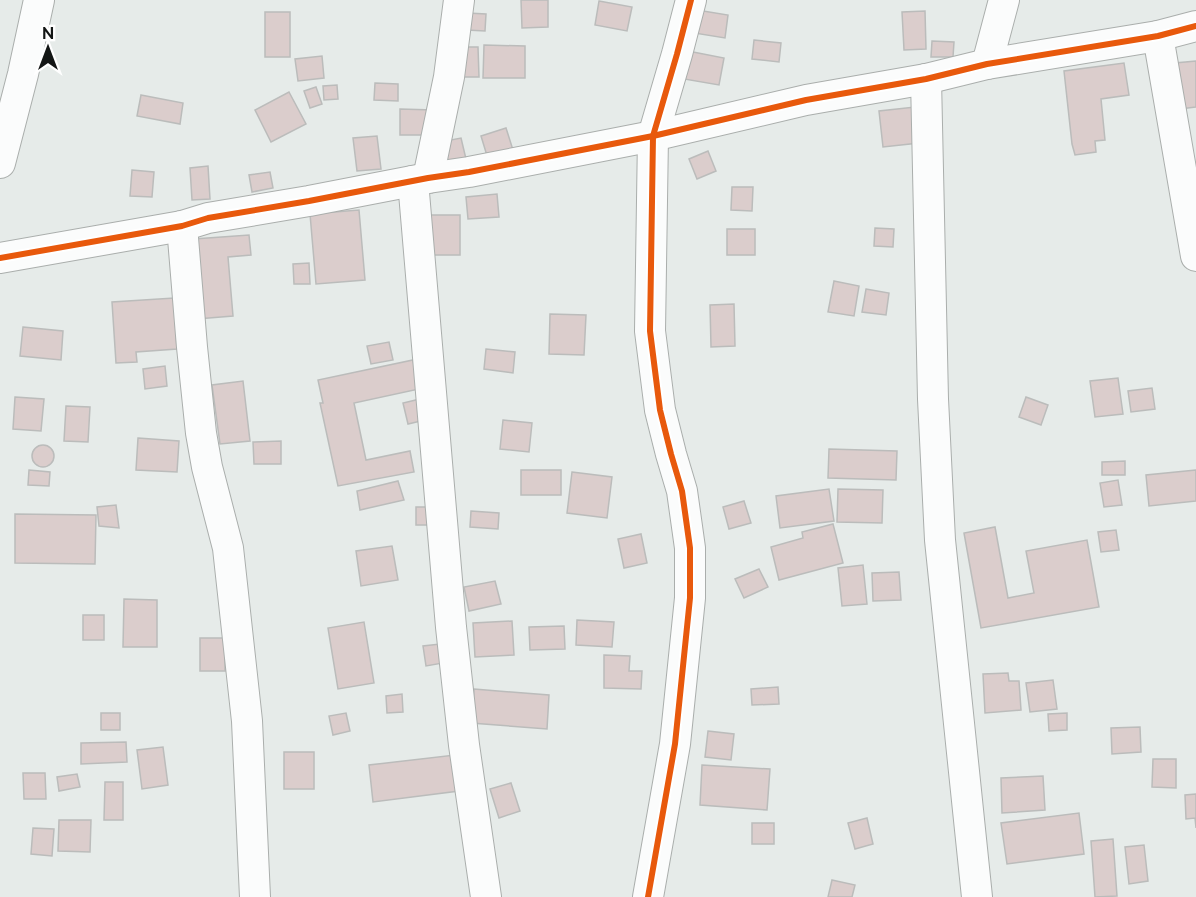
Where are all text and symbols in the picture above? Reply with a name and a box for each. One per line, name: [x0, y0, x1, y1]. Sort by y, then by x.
north arrow: [18, 18, 78, 78]
text: N: [42, 24, 54, 43]

